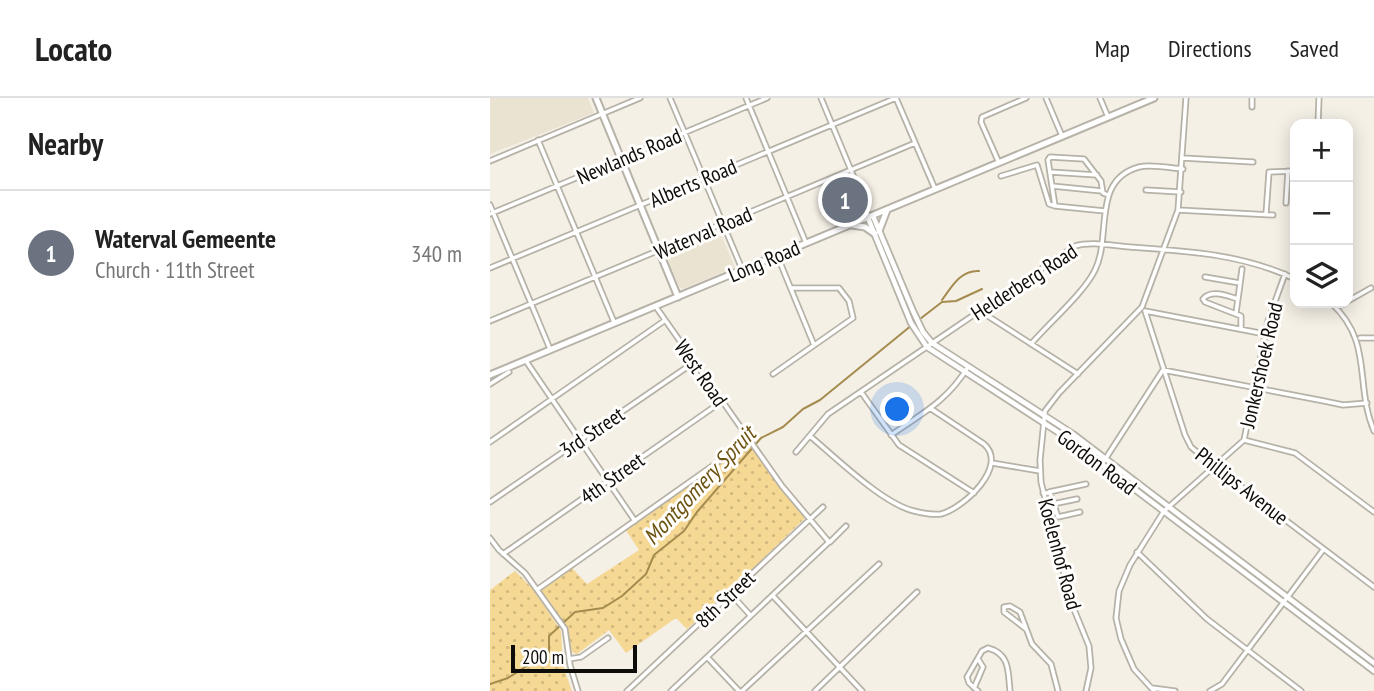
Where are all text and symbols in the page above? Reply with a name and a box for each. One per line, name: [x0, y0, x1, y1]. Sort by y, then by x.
text: Locato: [35, 27, 112, 70]
text: Map: [1095, 33, 1130, 64]
text: Directions: [1168, 33, 1252, 64]
text: Saved: [1290, 33, 1339, 64]
map controls: [1290, 119, 1353, 308]
button: +: [1290, 119, 1353, 182]
street label: Newlands Road: [573, 122, 685, 190]
text: Nearby: [28, 124, 103, 163]
street label: Alberts Road: [645, 153, 741, 213]
pin: 1: [822, 174, 868, 226]
button: −: [1290, 182, 1353, 245]
street label: Waterval Road: [650, 200, 756, 266]
text: Waterval Gemeente: [95, 222, 276, 255]
street label: Long Road: [724, 234, 804, 288]
street label: Helderberg Road: [966, 238, 1082, 326]
text: 1: [46, 239, 57, 268]
text: 340 m: [411, 239, 462, 268]
button: layers: [1290, 245, 1353, 308]
text: Church · 11th Street: [95, 255, 255, 284]
street label: Jonkershoek Road: [1233, 300, 1289, 431]
street label: West Road: [668, 334, 734, 412]
your location: [880, 392, 914, 426]
street label: 3rd Street: [555, 400, 630, 463]
water label: Montgomery Spruit: [637, 418, 763, 550]
street label: Gordon Road: [1052, 423, 1142, 501]
street label: Phillips Avenue: [1190, 441, 1294, 531]
street label: 4th Street: [575, 446, 650, 510]
street label: Koelenhof Road: [1032, 496, 1088, 612]
street label: 8th Street: [689, 564, 761, 634]
scale bar: [511, 642, 637, 674]
text: 200 m: [522, 645, 564, 669]

